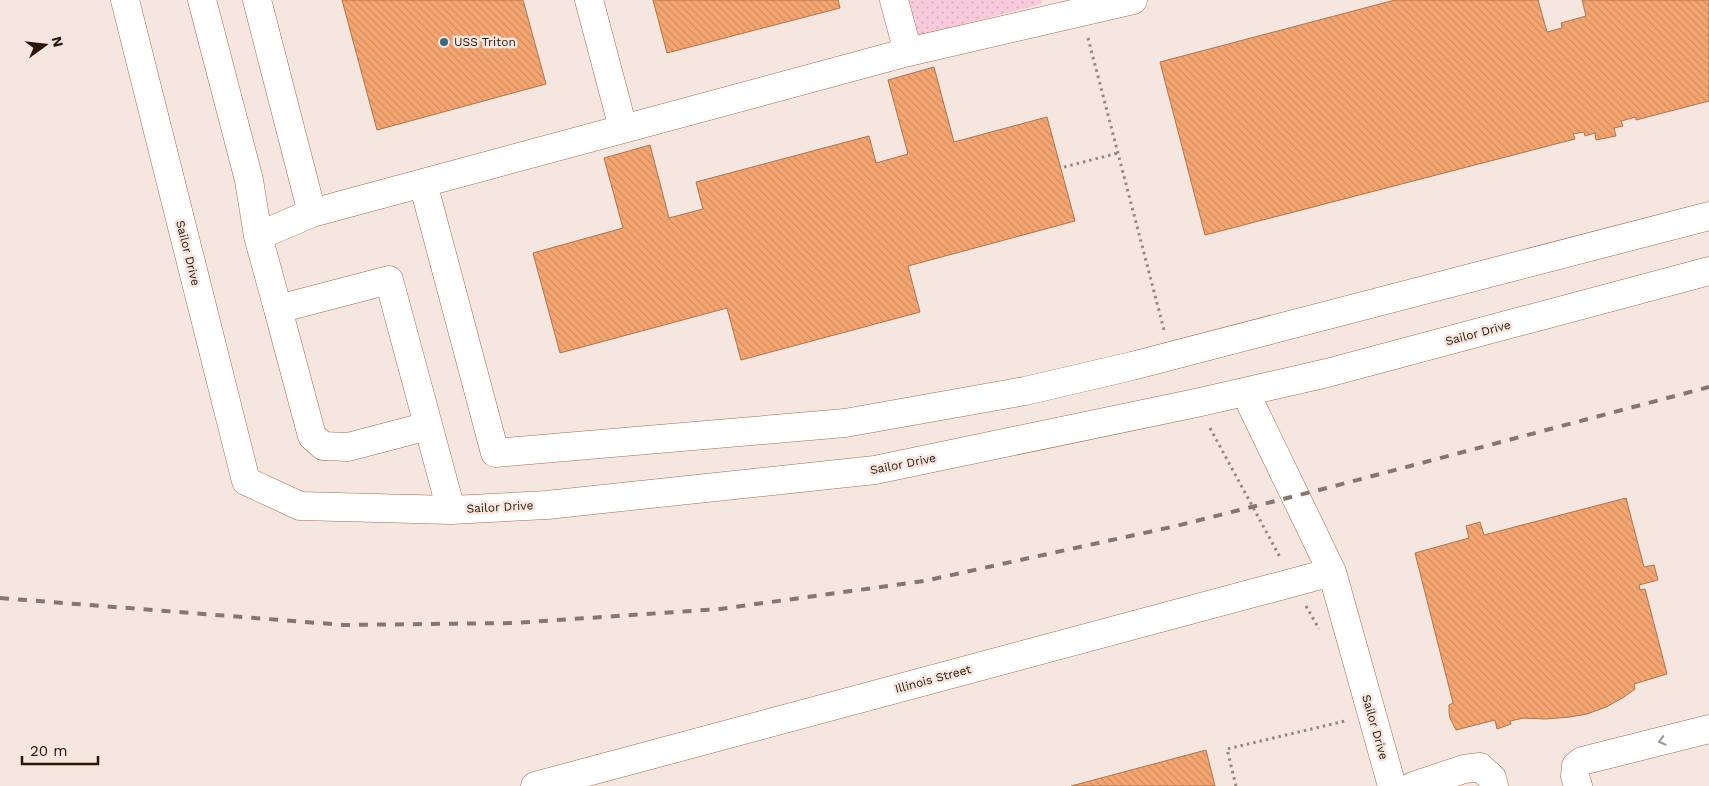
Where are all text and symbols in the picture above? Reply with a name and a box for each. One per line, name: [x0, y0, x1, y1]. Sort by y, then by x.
north arrow: [20, 20, 70, 70]
text: N: [48, 35, 67, 49]
place label: USS Triton: [454, 35, 516, 49]
marker: USS Triton: [438, 36, 450, 48]
street label: Sailor Drive: [173, 219, 203, 287]
street label: Sailor Drive: [1444, 318, 1512, 348]
street label: Sailor Drive: [869, 451, 937, 477]
street label: Sailor Drive: [466, 498, 534, 516]
street label: Illinois Street: [893, 662, 973, 696]
street label: Sailor Drive: [1359, 693, 1391, 761]
scale bar: [22, 734, 99, 766]
one-way arrow: [1657, 735, 1666, 746]
text: 20 m: [30, 742, 68, 760]

